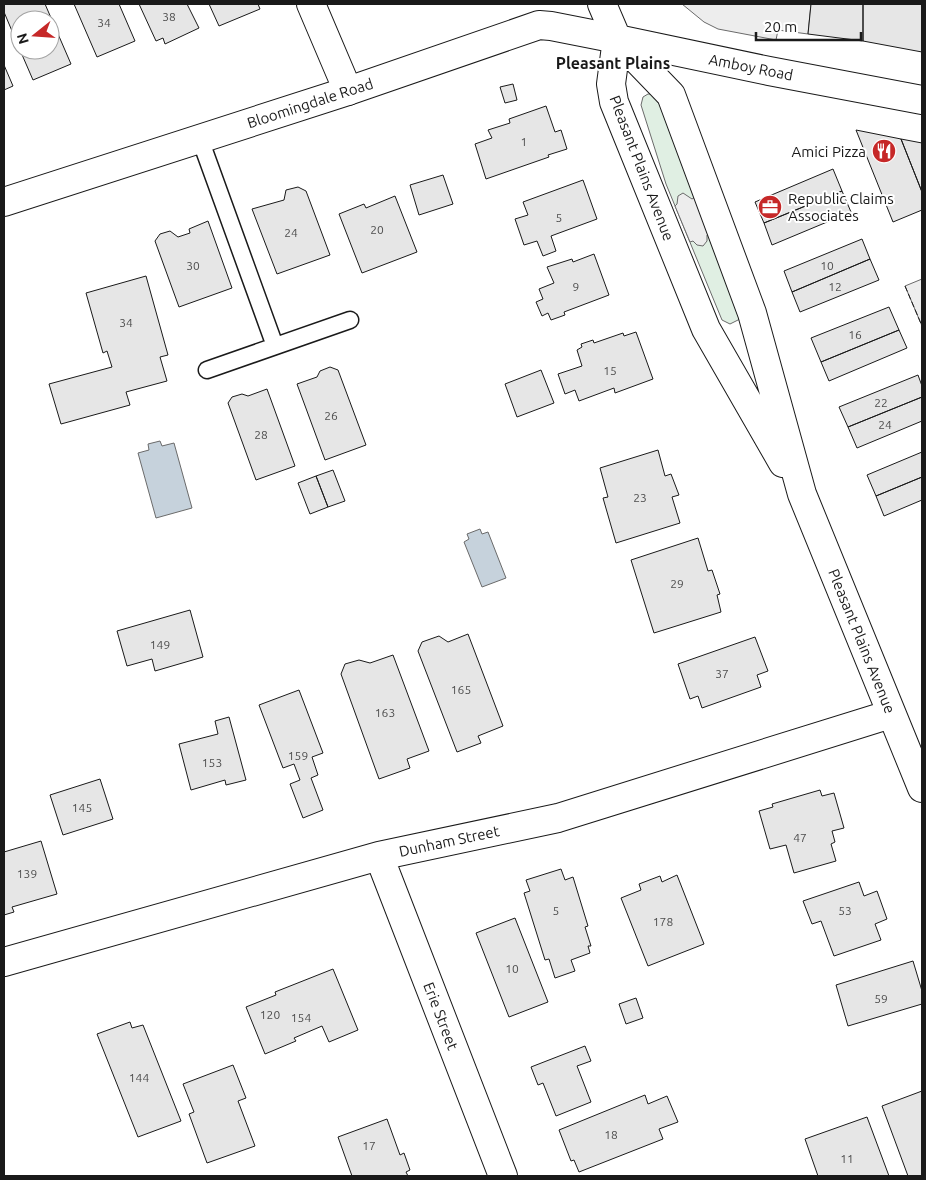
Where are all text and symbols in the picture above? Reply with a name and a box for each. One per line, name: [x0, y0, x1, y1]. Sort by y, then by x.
north arrow: [10, 10, 60, 60]
house number: 38: [162, 10, 176, 23]
scale bar: [756, 10, 861, 42]
house number: 34: [97, 16, 111, 29]
text: 20 m: [764, 18, 797, 35]
text: N: [13, 31, 32, 46]
street label: Amboy Road: [707, 51, 795, 83]
district label: Pleasant Plains: [556, 54, 670, 72]
street label: Bloomingdale Road: [245, 75, 375, 131]
street label: Pleasant Plains Avenue: [606, 93, 678, 243]
house number: 1: [521, 135, 527, 148]
restaurant icon: Amici Pizza: [871, 138, 897, 164]
place label: Amici Pizza: [792, 143, 866, 160]
place label: Republic Claims Associates: [788, 190, 894, 224]
office icon: Republic Claims Associates: [757, 194, 783, 220]
house number: 5: [556, 211, 562, 224]
house number: 20: [370, 223, 384, 236]
house number: 24: [284, 226, 298, 239]
house number: 30: [186, 259, 200, 272]
house number: 10: [820, 259, 834, 272]
house number: 9: [573, 280, 579, 293]
house number: 12: [828, 280, 842, 293]
house number: 34: [119, 316, 133, 329]
house number: 16: [848, 328, 862, 341]
house number: 15: [603, 364, 617, 377]
house number: 22: [874, 396, 888, 409]
house number: 26: [324, 409, 338, 422]
house number: 24: [878, 418, 892, 431]
house number: 28: [254, 428, 268, 441]
house number: 23: [633, 491, 647, 504]
street label: Pleasant Plains Avenue: [825, 566, 899, 716]
house number: 29: [670, 577, 684, 590]
house number: 149: [150, 638, 170, 651]
house number: 37: [715, 667, 729, 680]
house number: 165: [451, 683, 471, 696]
house number: 163: [375, 706, 395, 719]
house number: 159: [288, 749, 308, 762]
house number: 153: [202, 756, 222, 769]
house number: 145: [72, 801, 92, 814]
street label: Dunham Street: [397, 822, 501, 860]
house number: 47: [793, 831, 807, 844]
house number: 139: [17, 867, 37, 880]
house number: 5: [553, 904, 559, 917]
house number: 53: [838, 904, 852, 917]
house number: 178: [653, 915, 673, 928]
house number: 10: [505, 962, 519, 975]
street label: Erie Street: [420, 980, 462, 1052]
house number: 59: [874, 992, 888, 1005]
house number: 120: [260, 1008, 280, 1021]
house number: 154: [291, 1011, 311, 1024]
house number: 144: [129, 1071, 149, 1084]
house number: 18: [604, 1128, 618, 1141]
house number: 17: [362, 1139, 376, 1152]
house number: 11: [840, 1152, 854, 1165]

